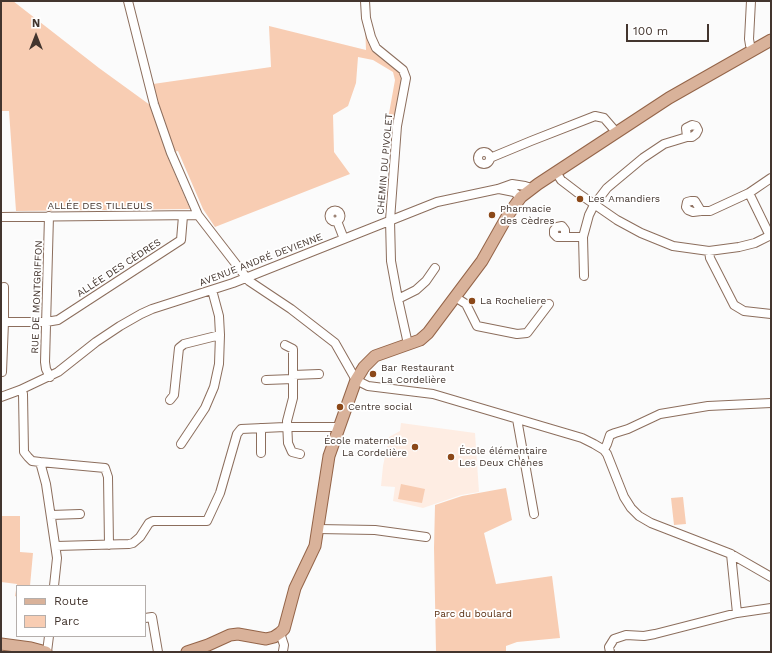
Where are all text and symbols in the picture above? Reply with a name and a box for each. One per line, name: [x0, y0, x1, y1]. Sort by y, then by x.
north arrow: [16, 16, 56, 56]
scale bar: [628, 16, 711, 42]
text: N: [32, 17, 40, 30]
text: 100 m: [633, 24, 668, 38]
street label: CHEMIN DU PIVOLET: [375, 113, 395, 215]
place label: Les Amandiers: [588, 193, 660, 205]
marker: Les Amandiers: [575, 194, 585, 204]
street label: ALLÉE DES TILLEULS: [48, 200, 152, 212]
place label: Pharmacie des Cèdres: [500, 203, 555, 226]
marker: Pharmacie des Cèdres: [487, 210, 497, 220]
street label: AVENUE ANDRÉ DEVIENNE: [198, 231, 324, 289]
street label: ALLÉE DES CÈDRES: [75, 236, 163, 300]
street label: RUE DE MONTGRIFFON: [29, 240, 45, 354]
place label: La Rocheliere: [480, 295, 546, 307]
marker: La Rocheliere: [467, 296, 477, 306]
place label: Bar Restaurant La Cordelière: [381, 362, 454, 386]
marker: Bar Restaurant La Cordelière: [368, 369, 378, 379]
place label: Centre social: [348, 401, 412, 413]
marker: Centre social: [335, 402, 345, 412]
place label: École maternelle La Cordelière: [324, 435, 407, 458]
marker: École maternelle La Cordelière: [410, 442, 420, 452]
place label: École élémentaire Les Deux Chênes: [459, 445, 547, 468]
marker: École élémentaire Les Deux Chênes: [446, 452, 456, 462]
legend: [16, 585, 146, 637]
text: Route: [54, 594, 88, 608]
park label: Parc du boulard: [434, 608, 512, 620]
text: Parc: [54, 614, 80, 628]

